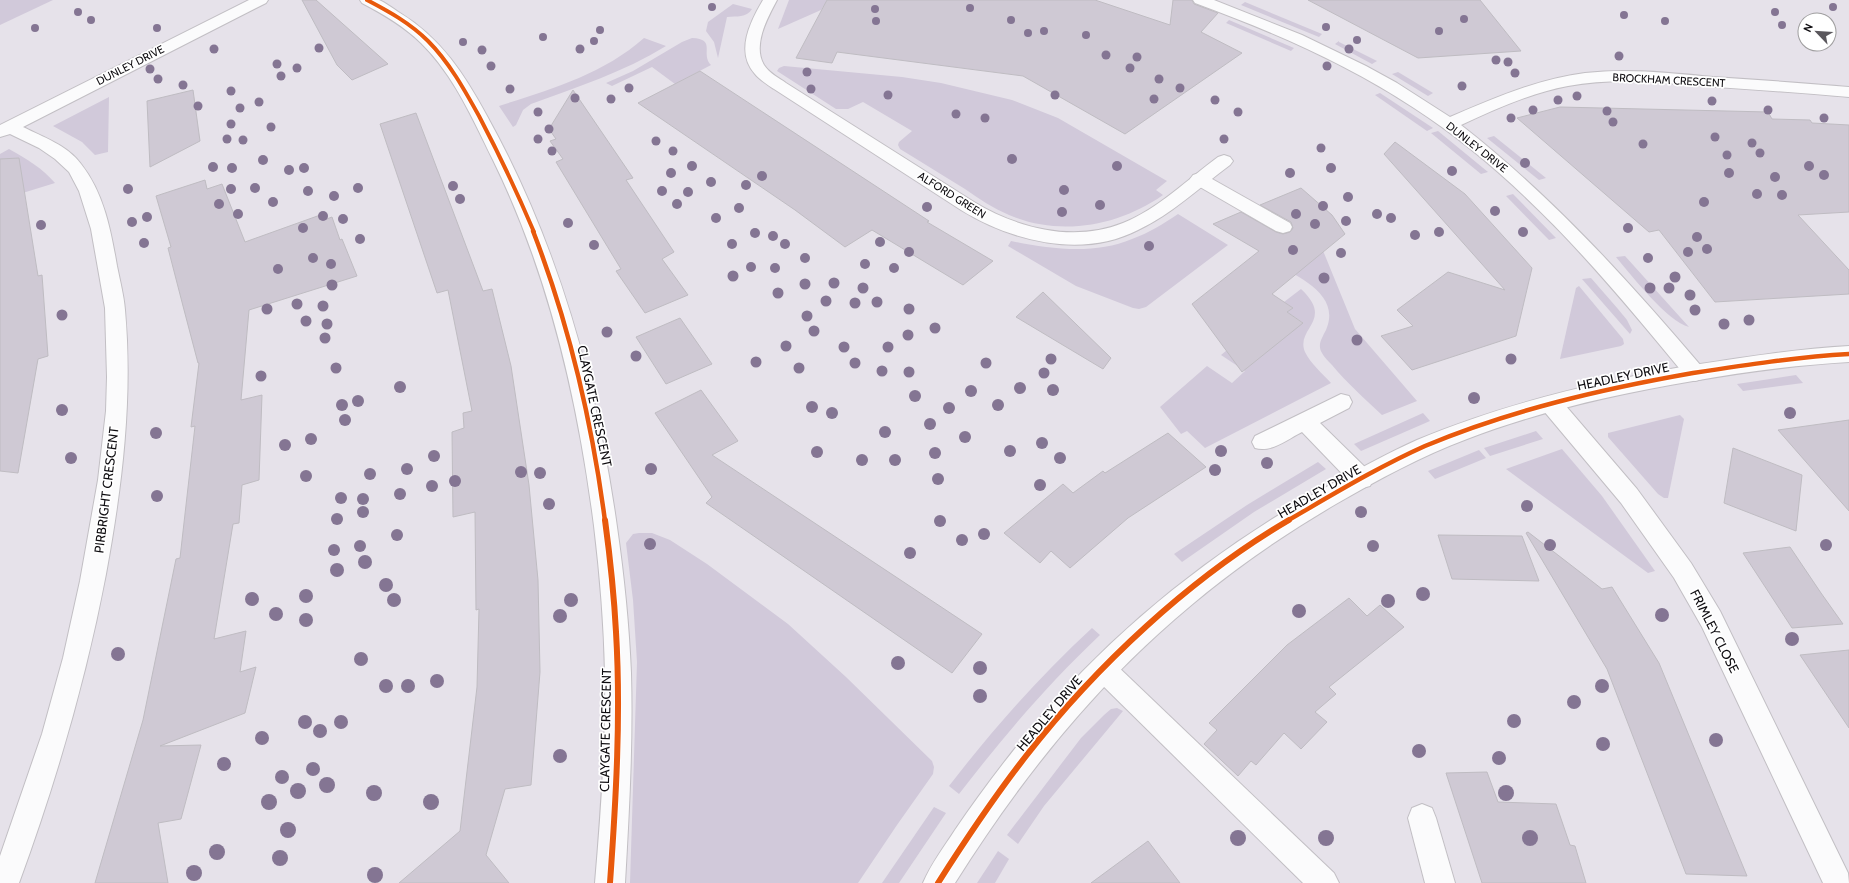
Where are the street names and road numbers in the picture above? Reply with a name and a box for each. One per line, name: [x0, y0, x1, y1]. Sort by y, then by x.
street label: DUNLEY DRIVE: [94, 42, 166, 88]
street label: BROCKHAM CRESCENT: [1612, 70, 1726, 90]
street label: DUNLEY DRIVE: [1443, 119, 1511, 175]
street label: ALFORD GREEN: [915, 169, 989, 221]
street label: CLAYGATE CRESCENT: [574, 344, 616, 468]
street label: HEADLEY DRIVE: [1576, 358, 1670, 394]
street label: PIRBRIGHT CRESCENT: [90, 426, 122, 554]
street label: HEADLEY DRIVE: [1274, 461, 1364, 521]
street label: FRIMLEY CLOSE: [1687, 587, 1743, 675]
street label: CLAYGATE CRESCENT: [596, 668, 614, 792]
street label: HEADLEY DRIVE: [1013, 672, 1085, 754]

